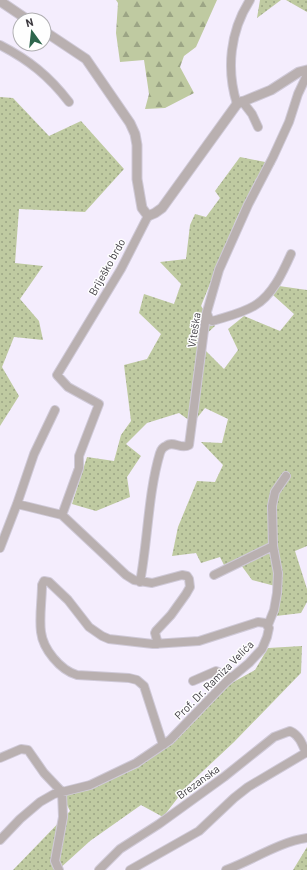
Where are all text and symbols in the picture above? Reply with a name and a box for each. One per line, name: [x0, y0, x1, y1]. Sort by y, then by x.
north arrow: [12, 12, 52, 52]
text: N: [24, 15, 35, 29]
street label: Briješko brdo: [86, 236, 128, 297]
street label: Viteška: [184, 311, 203, 348]
street label: Prof. Dr. Ramiza Velića: [172, 638, 256, 722]
street label: Brezanska: [174, 762, 222, 801]

